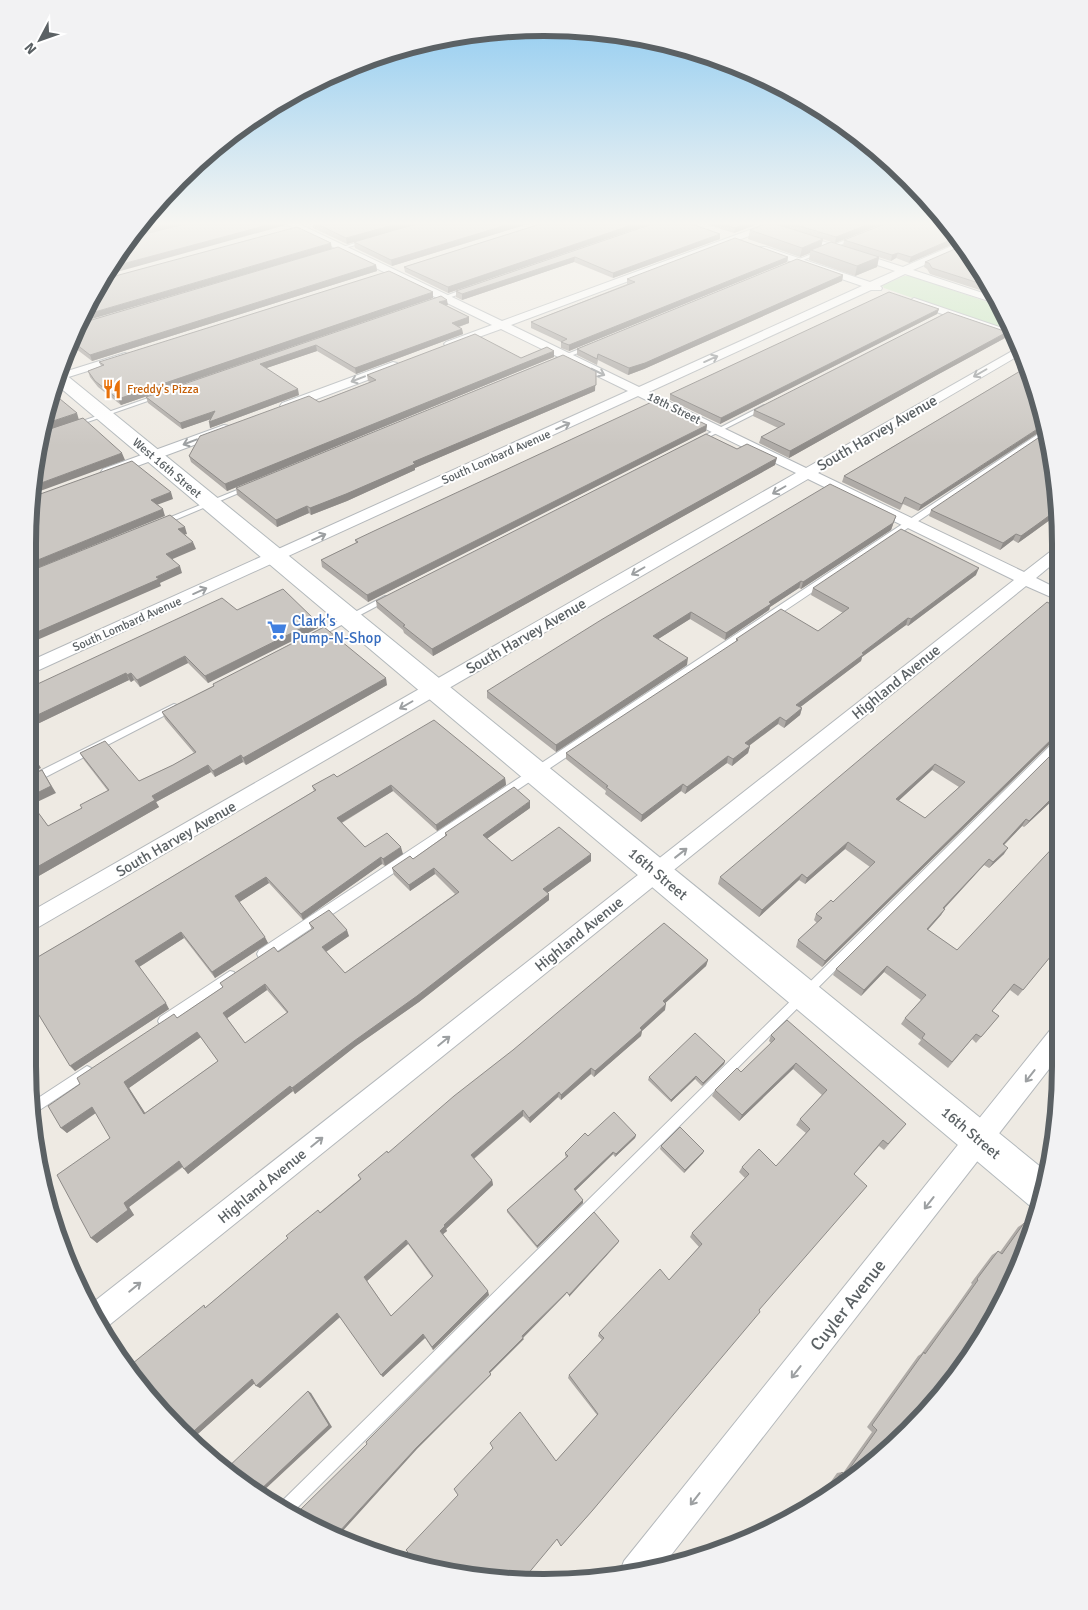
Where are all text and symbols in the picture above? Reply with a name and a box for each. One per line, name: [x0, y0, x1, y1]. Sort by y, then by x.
north arrow: [15, 15, 65, 65]
text: N: [21, 39, 40, 57]
one-way arrow: [703, 353, 718, 363]
one-way arrow: [590, 368, 605, 377]
one-way arrow: [973, 369, 987, 379]
one-way arrow: [351, 375, 366, 384]
restaurant icon: Freddy's Pizza: [101, 378, 123, 400]
place label: Freddy's Pizza: [127, 382, 199, 397]
street label: 18th Street: [645, 389, 703, 428]
street label: South Harvey Avenue: [814, 391, 940, 475]
one-way arrow: [555, 421, 570, 430]
street label: South Lombard Avenue: [439, 427, 553, 488]
street label: West 16th Street: [129, 435, 204, 502]
one-way arrow: [182, 438, 198, 447]
one-way arrow: [771, 485, 786, 495]
one-way arrow: [311, 531, 326, 541]
one-way arrow: [631, 567, 645, 577]
one-way arrow: [192, 585, 207, 595]
street label: South Lombard Avenue: [70, 594, 184, 655]
street label: South Harvey Avenue: [463, 594, 589, 678]
place label: Clark's Pump-N-Shop: [292, 612, 381, 647]
supermarket icon: Clark's Pump-N-Shop: [266, 619, 288, 641]
street label: Highland Avenue: [848, 641, 944, 723]
one-way arrow: [399, 700, 414, 710]
street label: South Harvey Avenue: [113, 797, 239, 881]
street label: 16th Street: [625, 844, 691, 904]
one-way arrow: [674, 847, 687, 858]
street label: Highland Avenue: [531, 893, 627, 975]
one-way arrow: [437, 1036, 450, 1047]
one-way arrow: [1025, 1069, 1036, 1082]
street label: 16th Street: [938, 1103, 1004, 1163]
one-way arrow: [310, 1137, 323, 1148]
street label: Highland Avenue: [214, 1145, 310, 1227]
one-way arrow: [924, 1196, 935, 1209]
street label: Cuyler Avenue: [805, 1255, 891, 1355]
one-way arrow: [128, 1282, 141, 1293]
one-way arrow: [790, 1365, 801, 1378]
one-way arrow: [689, 1492, 700, 1505]

